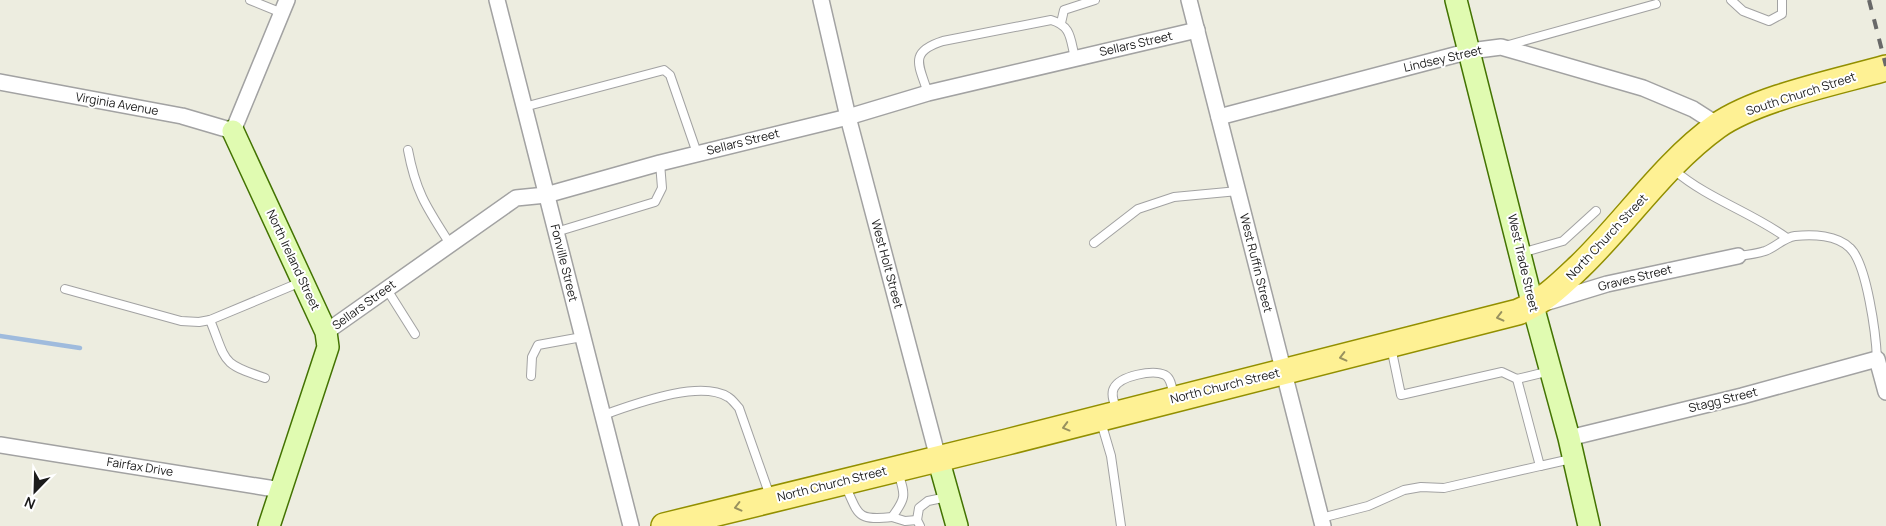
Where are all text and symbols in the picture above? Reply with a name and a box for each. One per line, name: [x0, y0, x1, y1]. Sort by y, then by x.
street label: Sellars Street: [1098, 27, 1174, 60]
street label: Lindsey Street: [1402, 41, 1484, 76]
street label: South Church Street: [1744, 68, 1858, 119]
street label: Virginia Avenue: [74, 88, 160, 119]
street label: Sellars Street: [705, 124, 781, 159]
street label: North Church Street: [1562, 190, 1651, 284]
street label: North Ireland Street: [263, 207, 324, 313]
street label: West Ruffin Street: [1236, 212, 1277, 314]
street label: West Trade Street: [1504, 212, 1543, 314]
street label: West Holt Street: [867, 217, 908, 310]
street label: Fonville Street: [547, 222, 582, 304]
street label: Graves Street: [1596, 260, 1674, 295]
street label: Sellars Street: [328, 276, 399, 333]
one-way arrow: [1496, 311, 1504, 321]
one-way arrow: [1338, 351, 1347, 362]
street label: North Church Street: [1168, 364, 1282, 407]
street label: Stagg Street: [1687, 383, 1759, 416]
one-way arrow: [1063, 421, 1071, 431]
street label: Fairfax Drive: [106, 453, 175, 480]
street label: North Church Street: [775, 462, 889, 505]
north arrow: [10, 466, 60, 516]
text: N: [21, 493, 38, 514]
one-way arrow: [735, 502, 743, 512]

